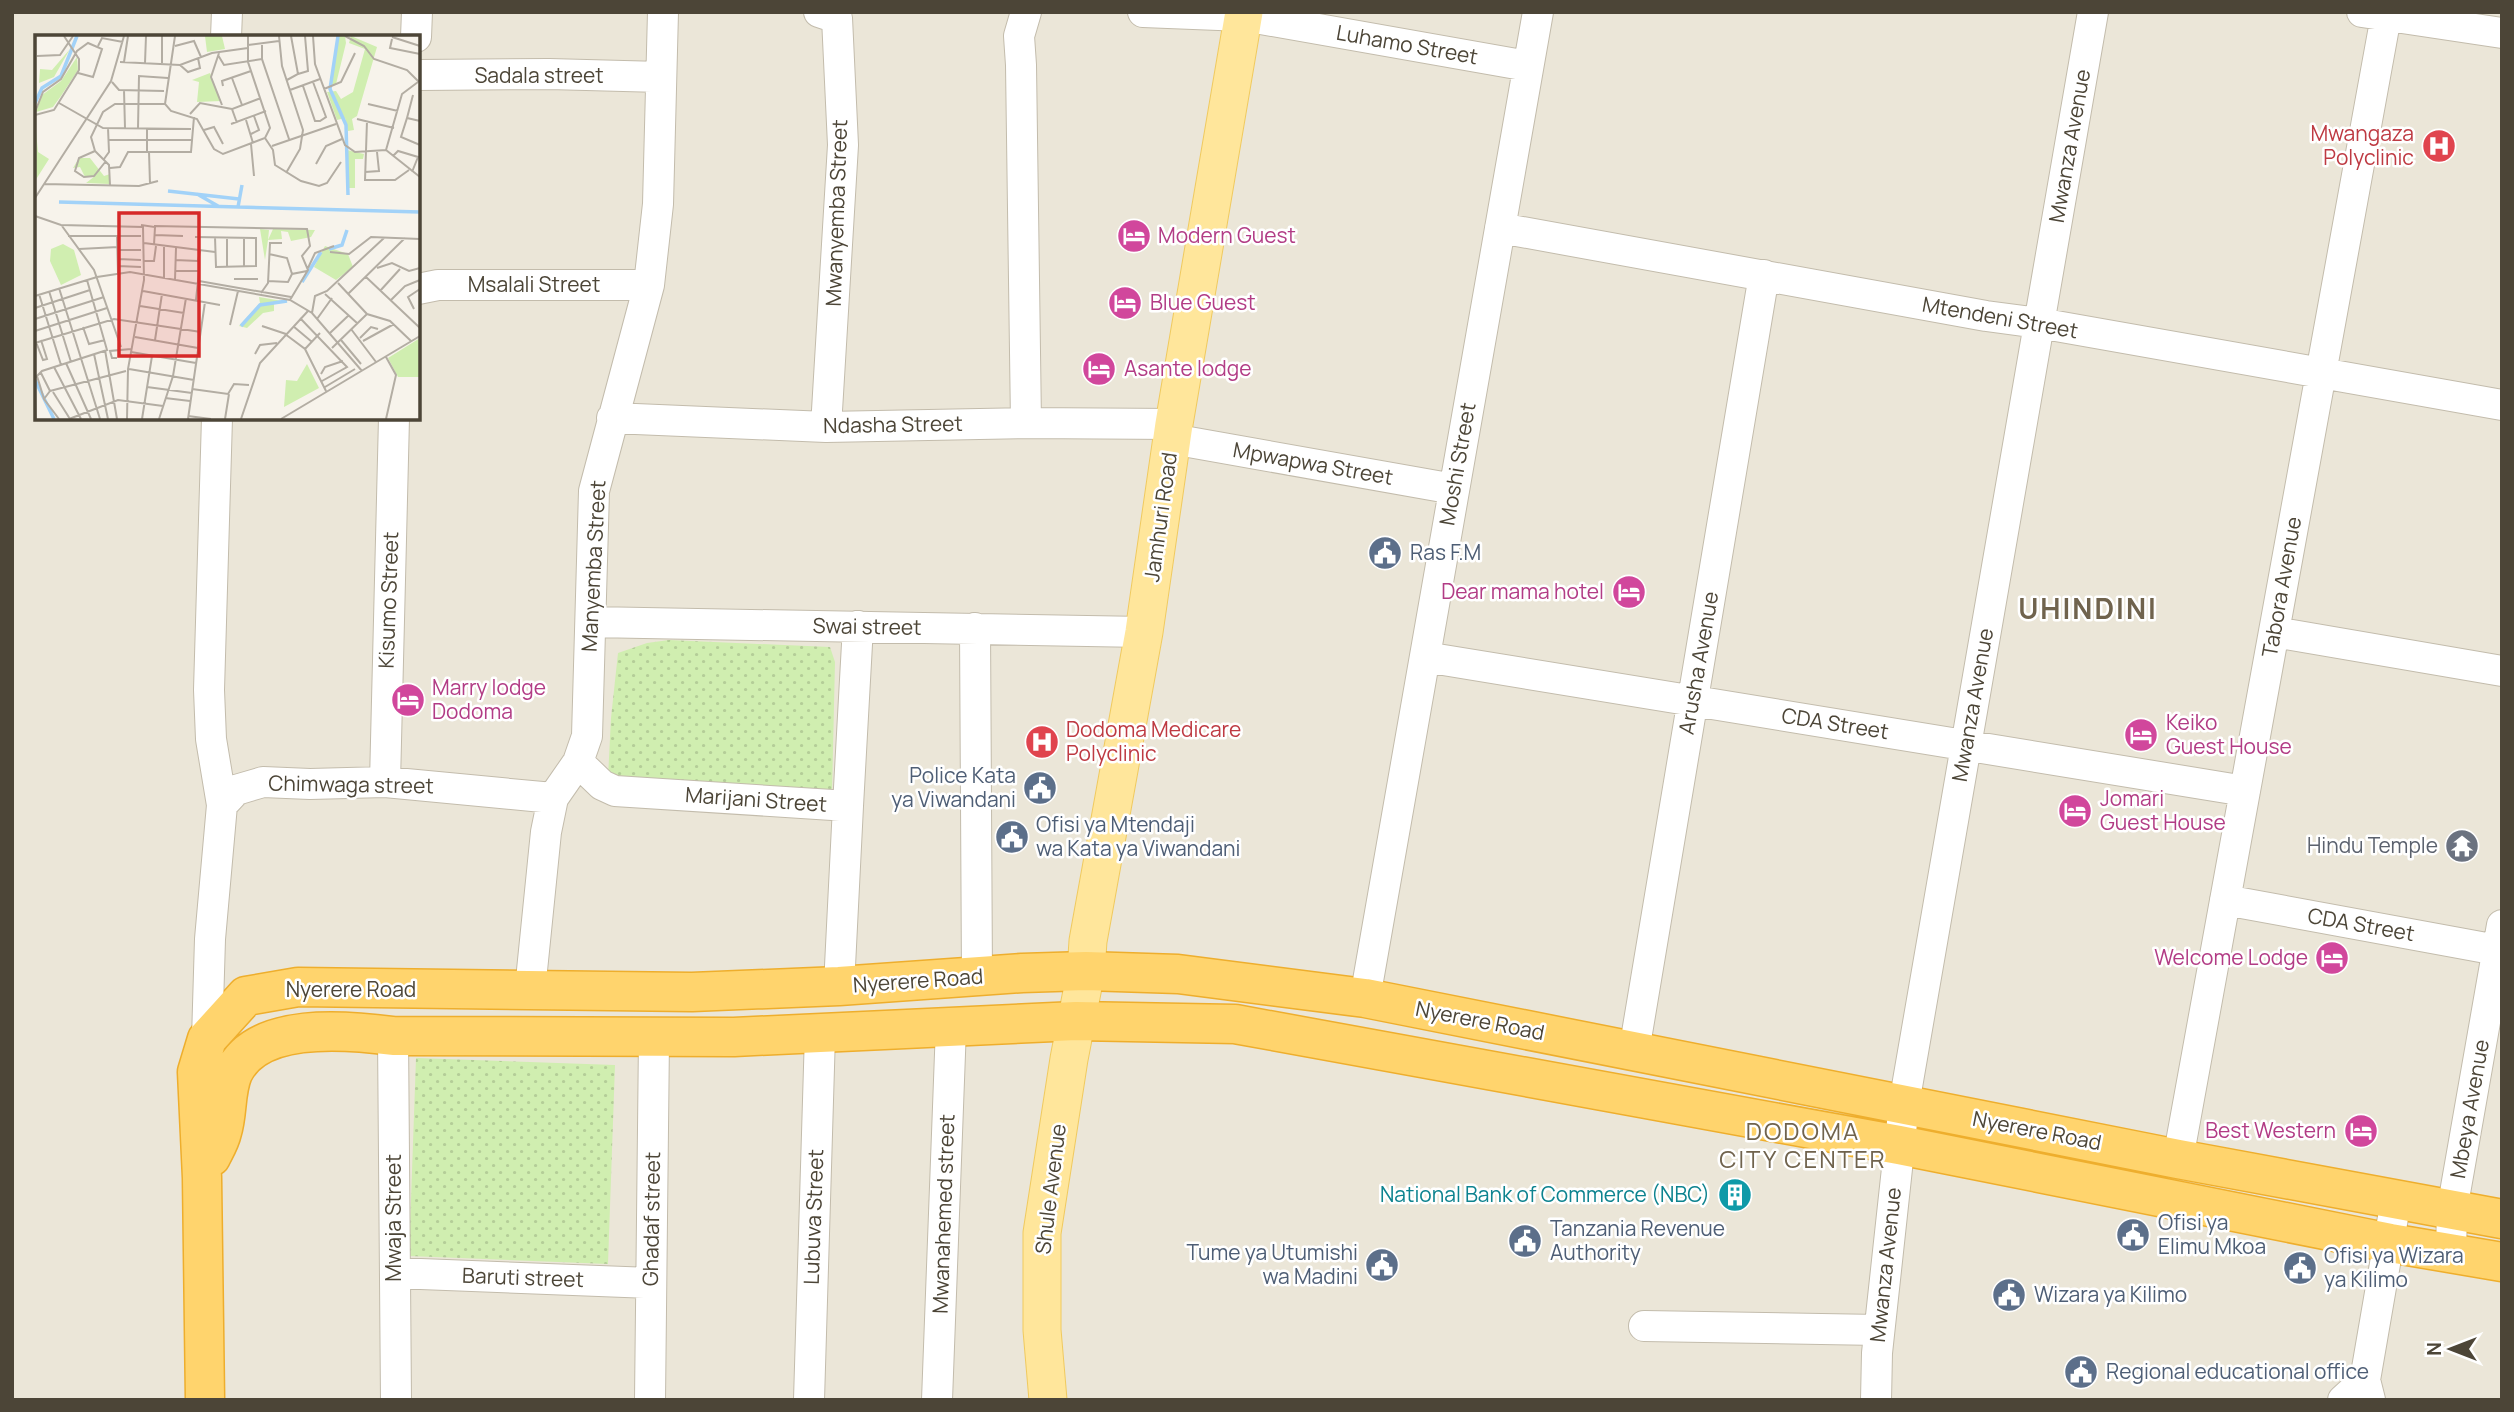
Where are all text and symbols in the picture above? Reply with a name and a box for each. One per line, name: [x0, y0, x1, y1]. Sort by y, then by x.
street label: Luhamo Street: [1334, 18, 1480, 70]
inset map: [35, 35, 420, 420]
street label: Sadala street: [474, 61, 604, 89]
street label: Mwanza Avenue: [2042, 67, 2096, 225]
street label: Mwanyemba Street: [819, 119, 853, 307]
place label: Mwangaza Polyclinic: [2310, 119, 2414, 171]
hospital icon: Mwangaza Polyclinic: [2420, 127, 2458, 165]
hotel icon: Modern Guest: [1115, 217, 1153, 255]
place label: Modern Guest: [1158, 221, 1296, 249]
street label: Msalali Street: [468, 270, 600, 298]
hotel icon: Blue Guest: [1106, 284, 1144, 322]
place label: Blue Guest: [1150, 288, 1256, 316]
street label: Mtendeni Street: [1920, 290, 2080, 344]
hotel icon: Asante lodge: [1080, 350, 1118, 388]
place label: Asante lodge: [1124, 354, 1251, 382]
street label: Moshi Street: [1432, 400, 1482, 527]
street label: Ndasha Street: [823, 409, 963, 439]
street label: Mpwapwa Street: [1231, 435, 1395, 491]
street label: Jamhuri Road: [1137, 450, 1183, 583]
street label: Manyemba Street: [575, 479, 611, 652]
street label: Tabora Avenue: [2255, 514, 2307, 659]
street label: Kisumo Street: [372, 531, 404, 669]
public building icon: Ras F.M: [1366, 534, 1404, 572]
place label: Ras F.M: [1410, 538, 1481, 566]
hotel icon: Dear mama hotel: [1610, 573, 1648, 611]
place label: Dear mama hotel: [1441, 577, 1604, 605]
street label: Arusha Avenue: [1672, 589, 1724, 736]
district label: UHINDINI: [2018, 589, 2158, 627]
street label: Swai street: [812, 611, 922, 641]
street label: Mwanza Avenue: [1945, 626, 1999, 784]
place label: Marry lodge Dodoma: [432, 673, 546, 725]
hotel icon: Marry lodge Dodoma: [389, 681, 427, 719]
street label: CDA Street: [1780, 701, 1891, 745]
place label: Keiko Guest House: [2166, 708, 2292, 760]
place label: Dodoma Medicare Polyclinic: [1066, 715, 1241, 767]
hotel icon: Keiko Guest House: [2122, 716, 2160, 754]
hospital icon: Dodoma Medicare Polyclinic: [1023, 723, 1061, 761]
place label: Police Kata ya Viwandani: [891, 761, 1016, 813]
street label: Chimwaga street: [268, 769, 434, 799]
public building icon: Police Kata ya Viwandani: [1021, 769, 1059, 807]
street label: Marijani Street: [684, 780, 828, 818]
place label: Jomari Guest House: [2100, 784, 2226, 836]
hotel icon: Jomari Guest House: [2056, 792, 2094, 830]
place label: Ofisi ya Mtendaji wa Kata ya Viwandani: [1036, 810, 1240, 862]
public building icon: Ofisi ya Mtendaji wa Kata ya Viwandani: [993, 818, 1031, 856]
temple icon: Hindu Temple: [2443, 827, 2481, 865]
place label: Hindu Temple: [2307, 831, 2438, 859]
street label: CDA Street: [2306, 901, 2417, 947]
hotel icon: Welcome Lodge: [2313, 939, 2351, 977]
place label: Welcome Lodge: [2154, 943, 2308, 971]
street label: Nyerere Road: [852, 961, 984, 999]
street label: Nyerere Road: [286, 975, 416, 1003]
street label: Nyerere Road: [1413, 994, 1547, 1046]
street label: Mbeya Avenue: [2443, 1037, 2495, 1180]
street label: Nyerere Road: [1970, 1104, 2104, 1156]
hotel icon: Best Western: [2342, 1112, 2380, 1150]
street label: Mwanahemed street: [926, 1114, 960, 1314]
district label: DODOMA CITY CENTER: [1719, 1114, 1887, 1175]
place label: Best Western: [2205, 1116, 2336, 1144]
street label: Shule Avenue: [1028, 1122, 1072, 1256]
street label: Lubuva Street: [797, 1149, 829, 1285]
street label: Ghadaf street: [636, 1152, 666, 1286]
street label: Mwaja Street: [379, 1154, 407, 1282]
building icon: National Bank of Commerce (NBC): [1716, 1176, 1754, 1214]
place label: National Bank of Commerce (NBC): [1380, 1180, 1710, 1208]
street label: Mwanza Avenue: [1863, 1186, 1907, 1344]
place label: Ofisi ya Elimu Mkoa: [2158, 1208, 2266, 1260]
place label: Tanzania Revenue Authority: [1550, 1214, 1725, 1266]
public building icon: Ofisi ya Elimu Mkoa: [2114, 1216, 2152, 1254]
public building icon: Tanzania Revenue Authority: [1506, 1222, 1544, 1260]
place label: Tume ya Utumishi wa Madini: [1187, 1238, 1358, 1290]
place label: Ofisi ya Wizara ya Kilimo: [2324, 1241, 2464, 1293]
public building icon: Tume ya Utumishi wa Madini: [1363, 1246, 1401, 1284]
public building icon: Ofisi ya Wizara ya Kilimo: [2281, 1249, 2319, 1287]
street label: Baruti street: [462, 1261, 584, 1293]
public building icon: Wizara ya Kilimo: [1990, 1276, 2028, 1314]
place label: Wizara ya Kilimo: [2034, 1280, 2187, 1308]
north arrow: [2416, 1314, 2486, 1384]
text: N: [2421, 1342, 2447, 1356]
public building icon: Regional educational office: [2062, 1353, 2100, 1391]
place label: Regional educational office: [2106, 1357, 2369, 1385]

